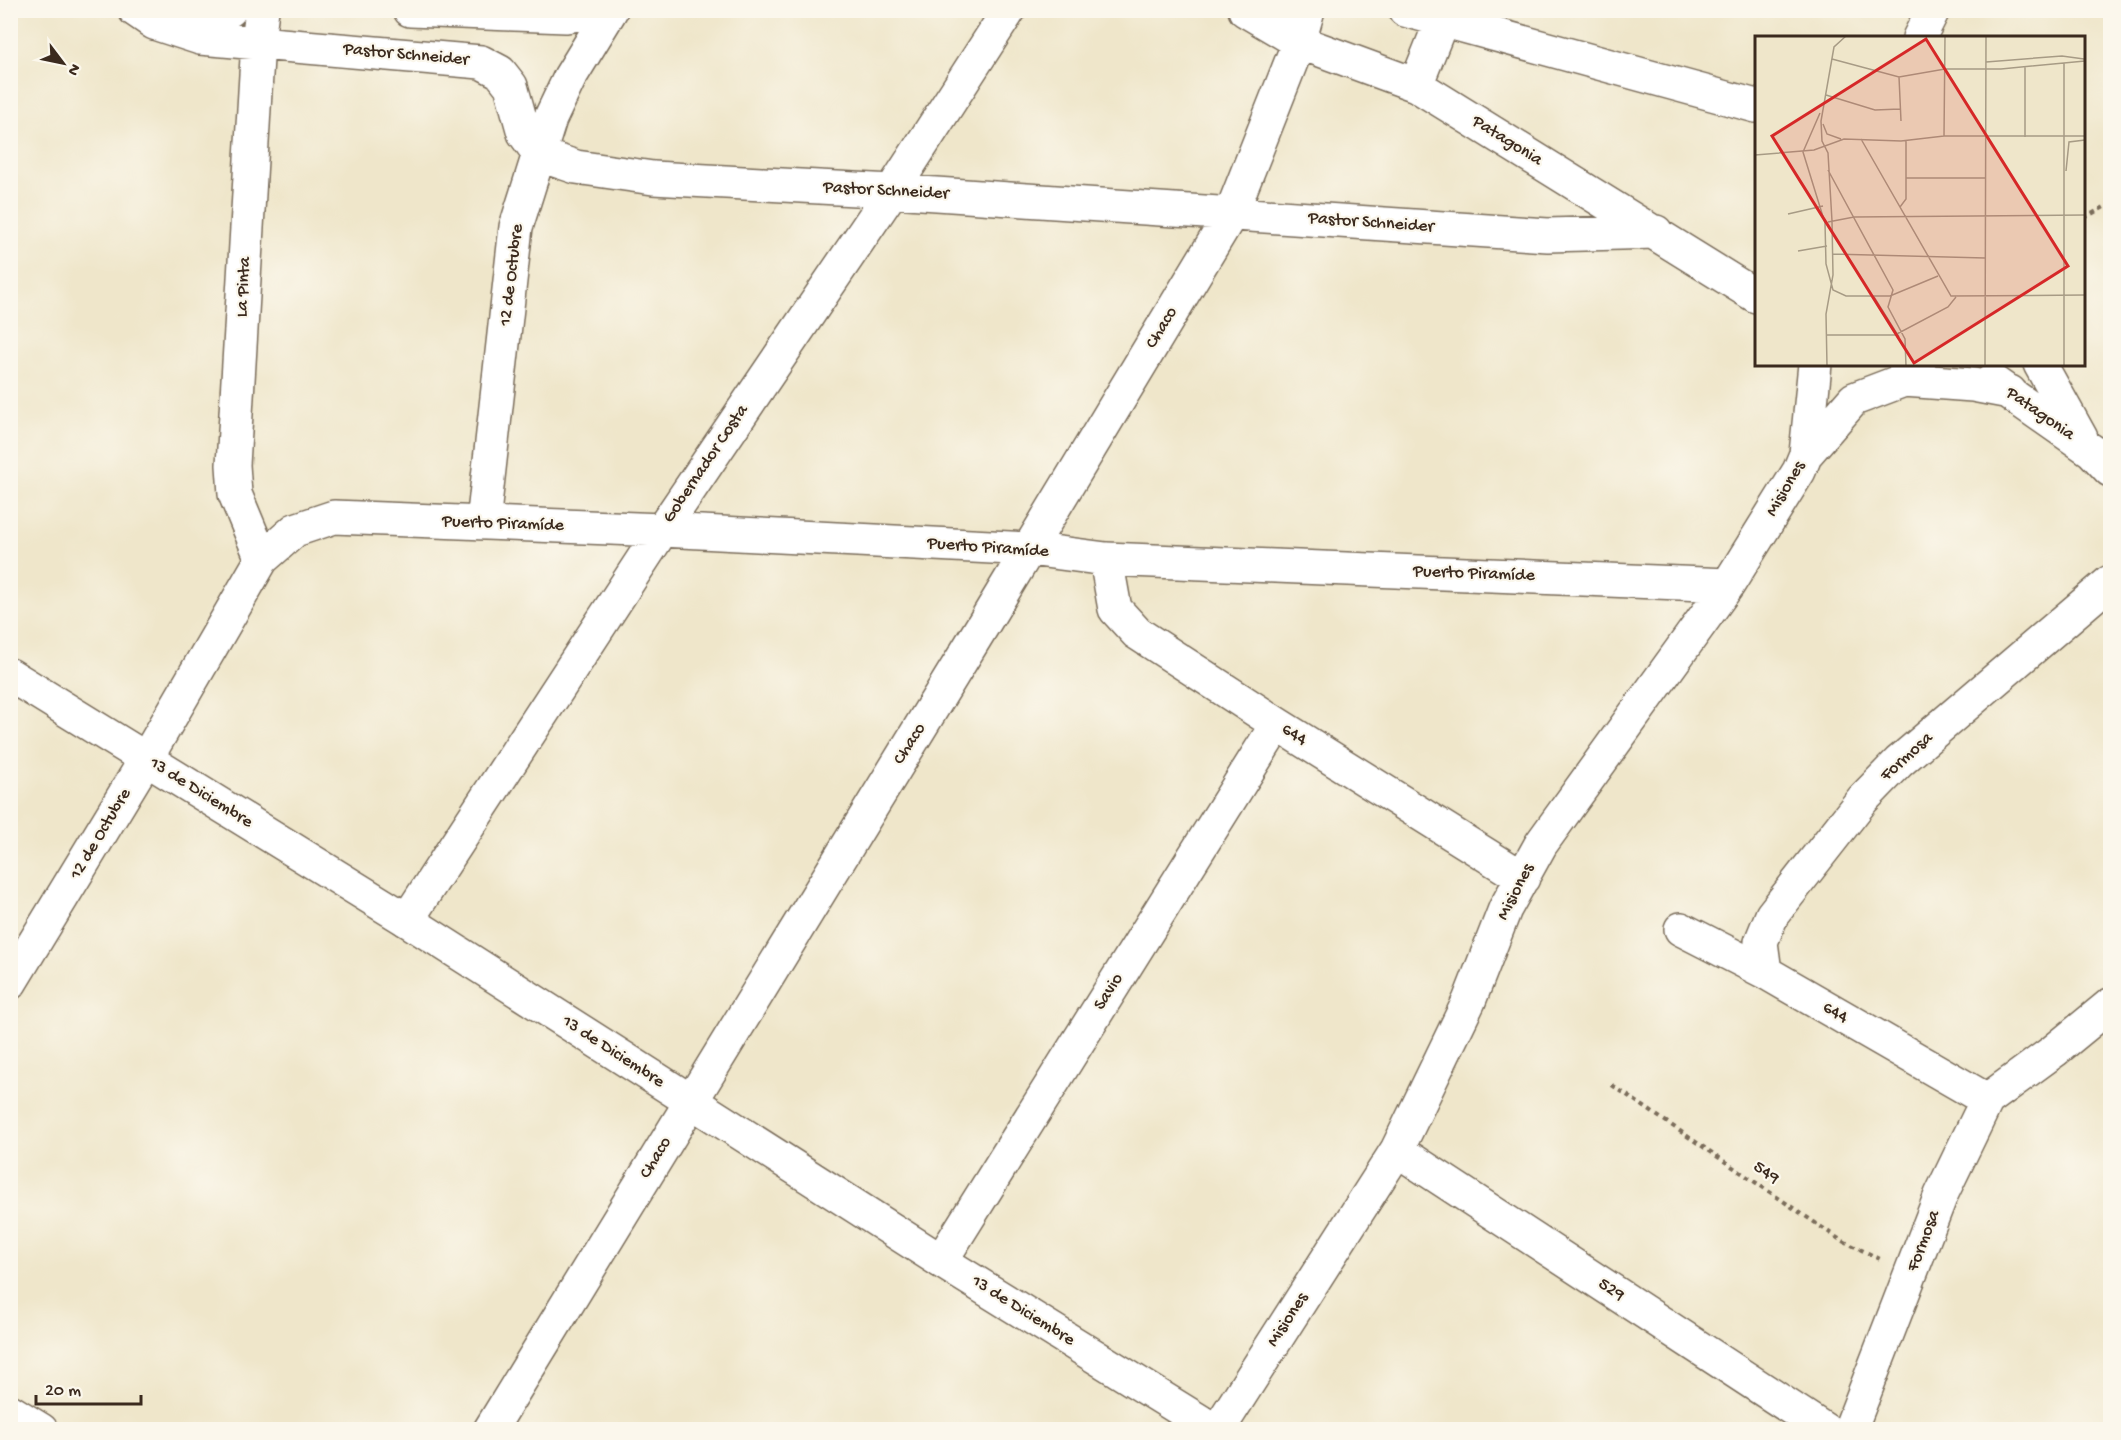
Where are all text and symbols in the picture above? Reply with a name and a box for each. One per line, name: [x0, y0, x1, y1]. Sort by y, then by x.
north arrow: [33, 33, 93, 93]
inset map: [1755, 36, 2085, 366]
street label: Pastor Schneider: [341, 39, 471, 71]
text: N: [62, 60, 84, 79]
street label: Patagonia: [1467, 111, 1547, 171]
street label: Pastor Schneider: [822, 177, 951, 205]
street label: Pastor Schneider: [1306, 208, 1436, 238]
street label: 12 de Octubre: [495, 222, 529, 328]
street label: La Pinta: [232, 255, 256, 318]
street label: Chaco: [1141, 303, 1183, 353]
street label: Patagonia: [2001, 382, 2079, 446]
street label: Gobernador Costa: [659, 400, 754, 527]
street label: Misiones: [1762, 456, 1811, 521]
street label: Puerto Piramíde: [441, 511, 565, 537]
street label: Puerto Piramíde: [926, 533, 1050, 563]
street label: Puerto Piramíde: [1412, 561, 1536, 587]
street label: Chaco: [889, 719, 931, 769]
street label: 644: [1277, 719, 1311, 751]
street label: Formosa: [1876, 727, 1938, 787]
street label: 13 de Diciembre: [145, 752, 257, 834]
street label: 12 de Octubre: [65, 784, 137, 884]
street label: Misiones: [1493, 859, 1540, 924]
street label: Savio: [1090, 970, 1128, 1014]
street label: 644: [1818, 997, 1852, 1029]
street label: 13 de Diciembre: [557, 1011, 669, 1093]
street label: Chaco: [635, 1133, 677, 1183]
street label: 549: [1749, 1157, 1783, 1189]
street label: Formosa: [1902, 1207, 1946, 1275]
street label: 13 de Diciembre: [967, 1270, 1079, 1352]
street label: 529: [1594, 1274, 1628, 1306]
street label: Misiones: [1263, 1288, 1314, 1351]
scale bar: [36, 1368, 141, 1406]
text: 20 m: [45, 1381, 81, 1402]

